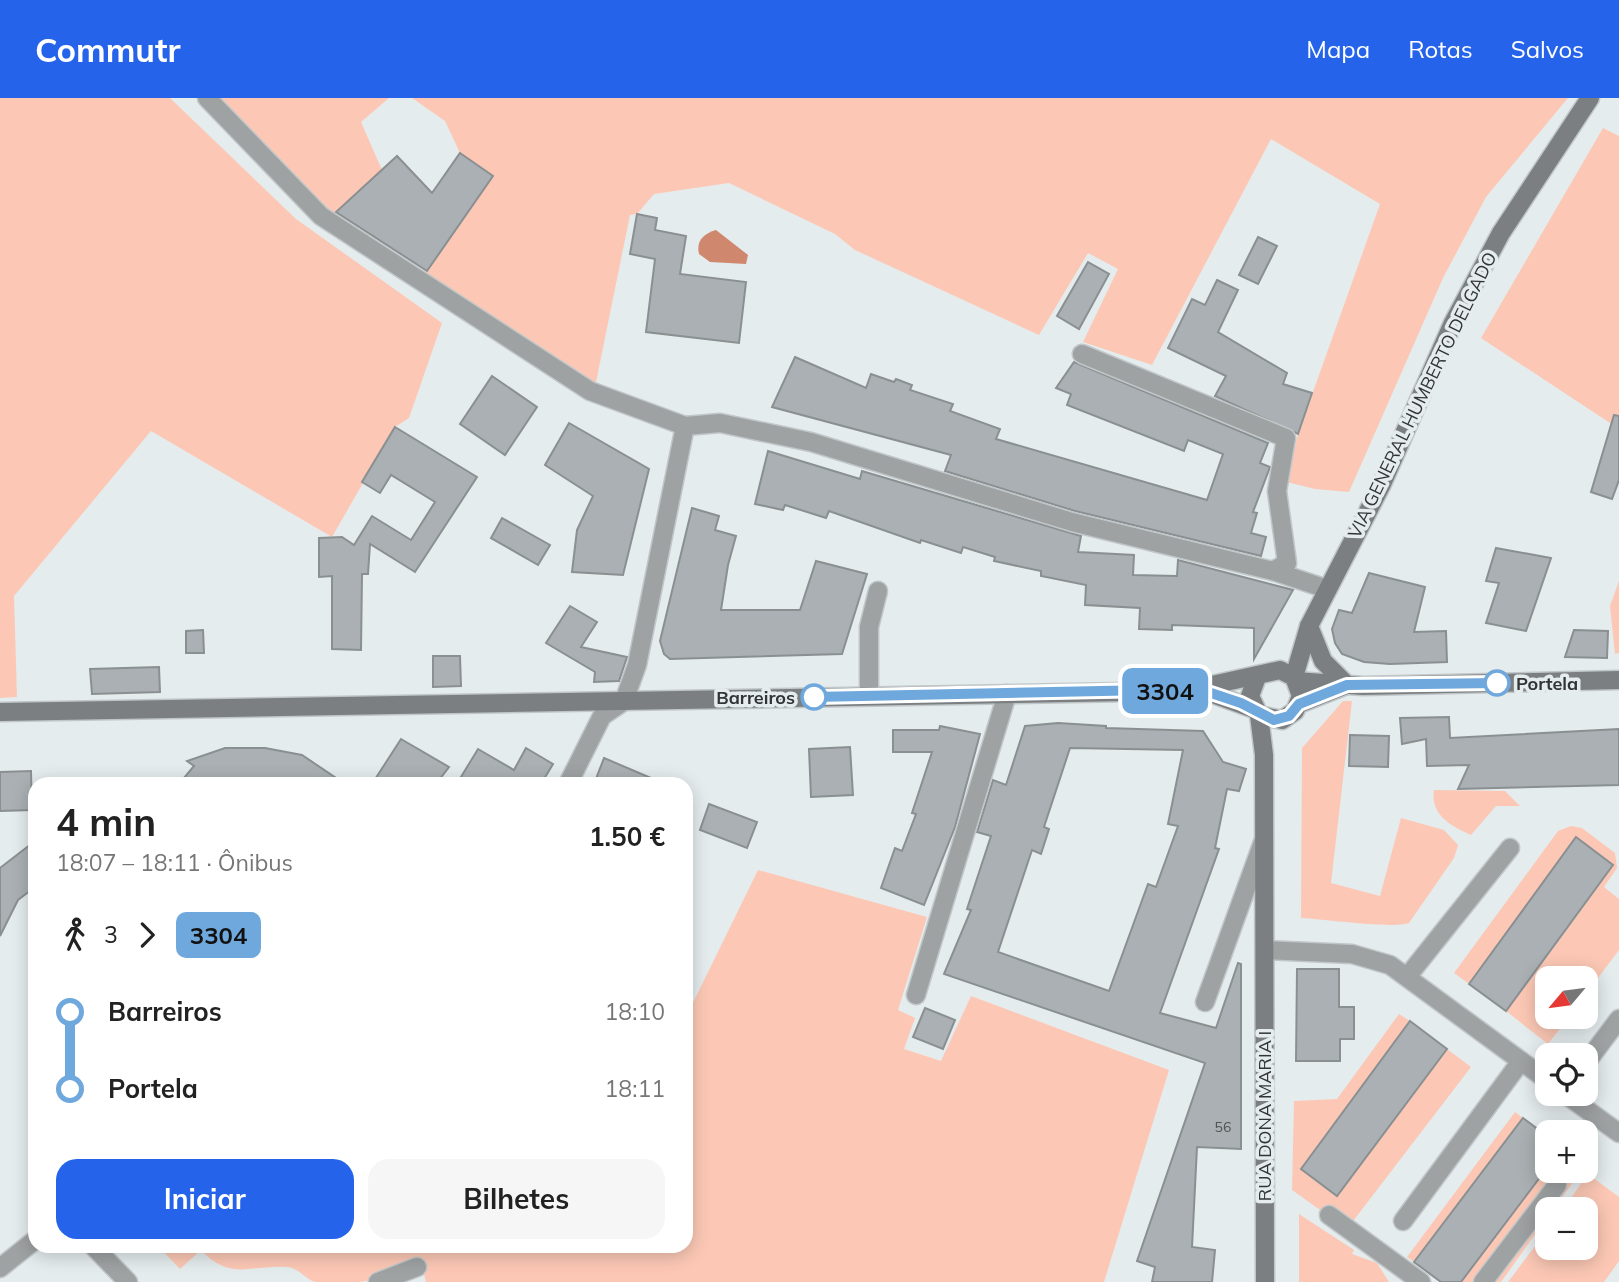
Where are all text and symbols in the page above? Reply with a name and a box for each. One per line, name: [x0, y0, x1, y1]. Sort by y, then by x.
text: Commutr: [35, 29, 180, 70]
text: Mapa: [1306, 34, 1370, 64]
text: Rotas: [1408, 34, 1473, 64]
text: Salvos: [1511, 34, 1584, 64]
street label: VIA GENERAL HUMBERTO DELGADO: [1342, 248, 1502, 542]
line badge: 3304: [1116, 668, 1214, 714]
marker: Portela: [1484, 670, 1510, 696]
place label: Portela: [1516, 672, 1578, 695]
text: 3304: [1136, 676, 1194, 706]
marker: Barreiros: [801, 684, 827, 710]
place label: Barreiros: [716, 686, 795, 709]
text: 4 min: [56, 798, 156, 846]
text: 1.50 €: [589, 820, 665, 853]
text: 18:07 – 18:11 · Ônibus: [56, 848, 293, 877]
icon: walk: [56, 916, 94, 954]
icon: forward: [128, 916, 166, 954]
text: 3: [104, 920, 118, 949]
text: 3304: [190, 920, 247, 950]
north arrow: [1535, 966, 1598, 1029]
map controls: [1535, 966, 1598, 1260]
text: Barreiros: [108, 995, 222, 1028]
text: 18:10: [605, 997, 665, 1026]
street label: RUA DONA MARIA I: [1253, 1031, 1276, 1201]
button: locate: [1535, 1043, 1598, 1106]
text: Portela: [108, 1072, 198, 1105]
text: 18:11: [605, 1074, 665, 1103]
house number: 56: [1215, 1118, 1231, 1136]
button: +: [1535, 1120, 1598, 1183]
button: Iniciar: [56, 1159, 354, 1239]
button: Bilhetes: [368, 1159, 665, 1239]
button: −: [1535, 1197, 1598, 1260]

